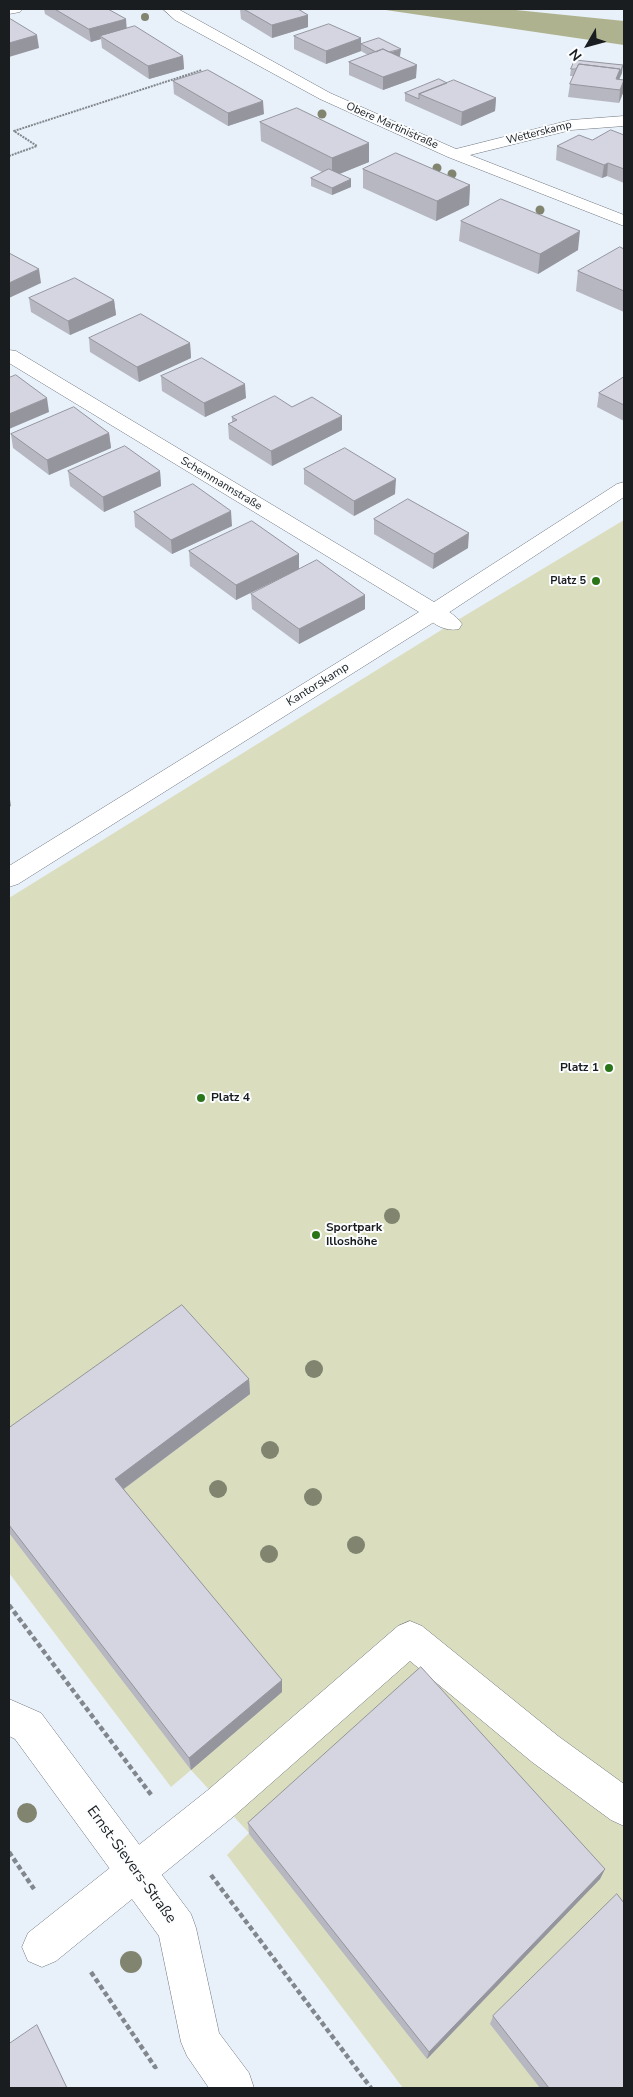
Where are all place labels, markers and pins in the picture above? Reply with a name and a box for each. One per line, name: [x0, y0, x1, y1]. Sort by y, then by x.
place label: Platz 5: [550, 574, 586, 588]
marker: Platz 5: [590, 575, 602, 587]
place label: Platz 1: [560, 1061, 599, 1075]
marker: Platz 1: [603, 1062, 615, 1074]
place label: Platz 4: [211, 1091, 250, 1105]
marker: Platz 4: [195, 1092, 207, 1104]
place label: Sportpark Illoshöhe: [326, 1221, 382, 1249]
marker: Sportpark Illoshöhe: [310, 1229, 322, 1241]

